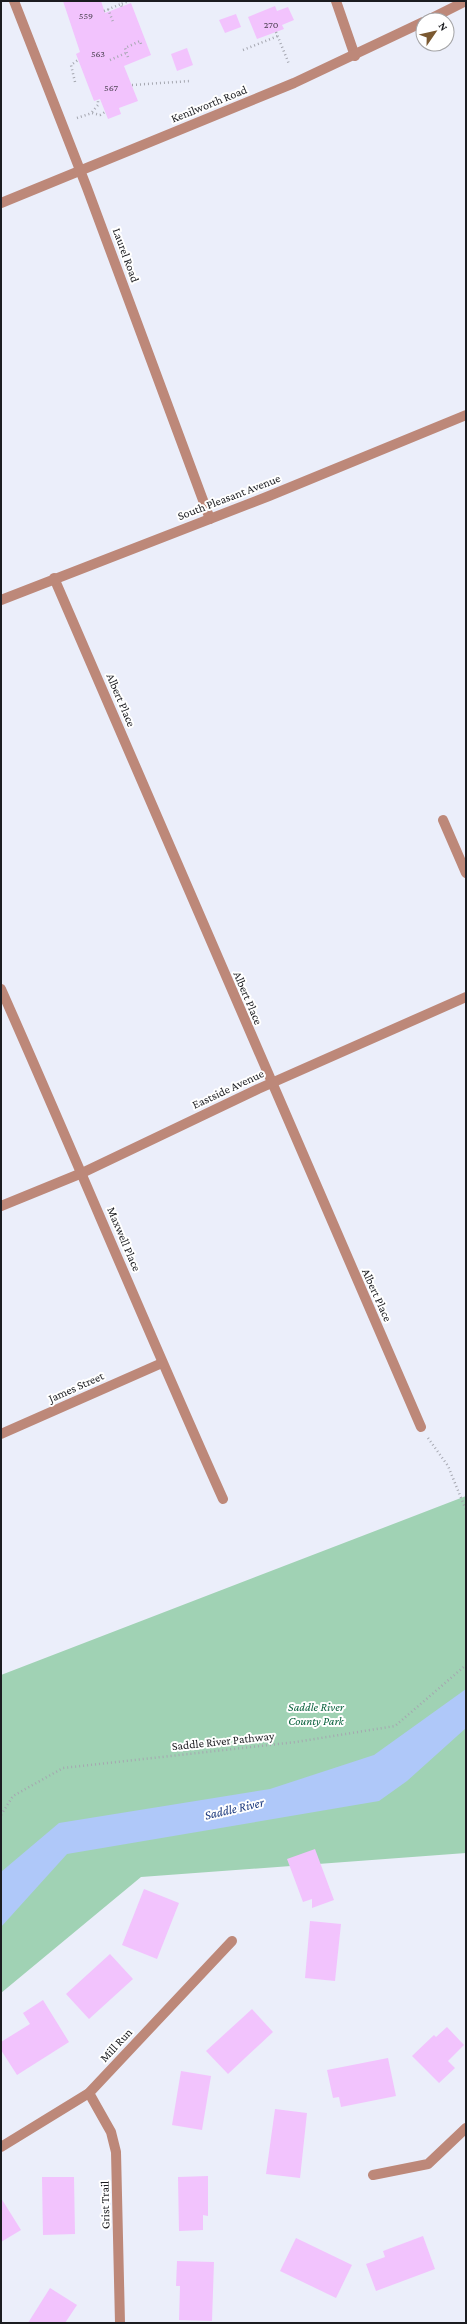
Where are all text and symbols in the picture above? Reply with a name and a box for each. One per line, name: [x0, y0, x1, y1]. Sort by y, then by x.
house number: 559: [79, 10, 93, 21]
north arrow: [415, 12, 455, 52]
house number: 270: [264, 19, 279, 30]
text: N: [436, 20, 451, 33]
house number: 563: [91, 48, 105, 59]
house number: 567: [104, 82, 118, 93]
street label: Kenilworth Road: [169, 82, 250, 126]
street label: Laurel Road: [110, 226, 143, 285]
street label: South Pleasant Avenue: [176, 471, 282, 523]
street label: Albert Place: [103, 671, 139, 729]
street label: Albert Place: [230, 969, 266, 1027]
street label: Eastside Avenue: [190, 1066, 266, 1112]
street label: Maxwell Place: [104, 1205, 144, 1273]
street label: Albert Place: [359, 1266, 395, 1324]
street label: James Street: [45, 1368, 107, 1406]
park label: Saddle River County Park: [288, 1700, 345, 1728]
street label: Saddle River Pathway: [171, 1729, 275, 1753]
water label: Saddle River: [203, 1794, 266, 1823]
street label: Mill Run: [97, 2025, 135, 2065]
street label: Grist Trail: [98, 2181, 112, 2229]

